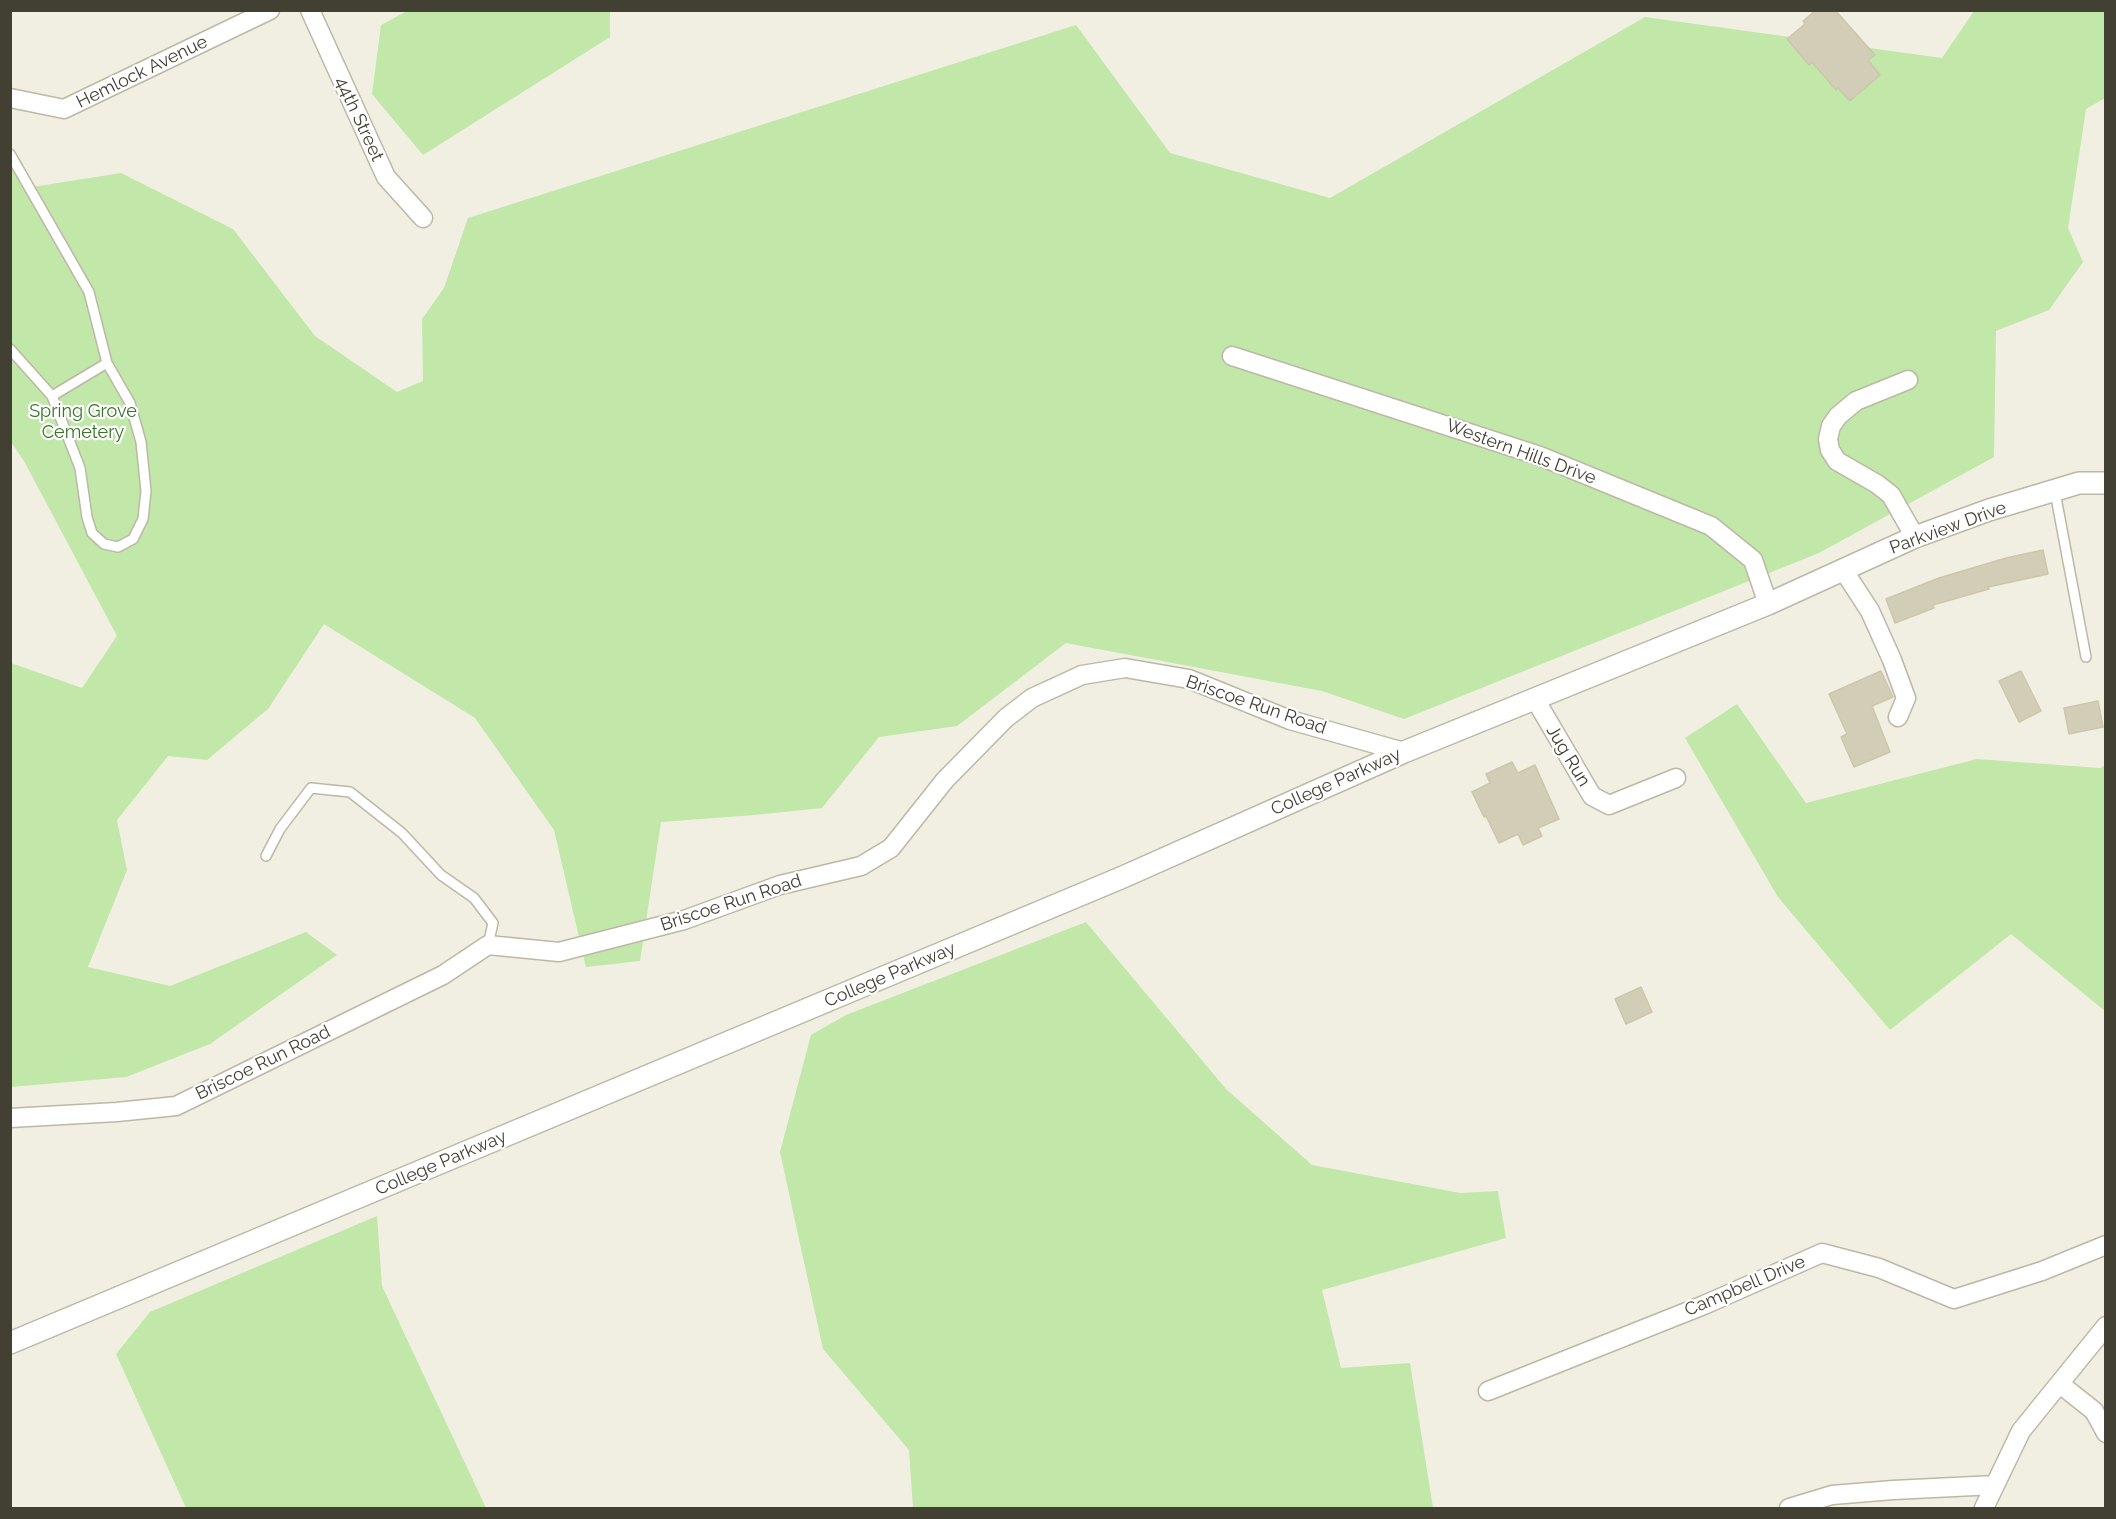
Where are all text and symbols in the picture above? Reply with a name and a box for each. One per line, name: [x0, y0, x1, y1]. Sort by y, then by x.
street label: Hemlock Avenue: [73, 31, 211, 113]
street label: 44th Street: [330, 73, 388, 165]
park label: Spring Grove Cemetery: [29, 401, 137, 444]
street label: Western Hills Drive: [1443, 415, 1599, 489]
street label: Parkview Drive: [1887, 497, 2009, 559]
street label: Briscoe Run Road: [1183, 671, 1329, 739]
street label: Jug Run: [1541, 721, 1595, 791]
street label: College Parkway: [1268, 744, 1404, 820]
street label: Briscoe Run Road: [658, 870, 804, 936]
street label: College Parkway: [821, 938, 959, 1012]
street label: Briscoe Run Road: [192, 1021, 334, 1105]
street label: College Parkway: [372, 1126, 510, 1200]
street label: Campbell Drive: [1681, 1251, 1809, 1321]

